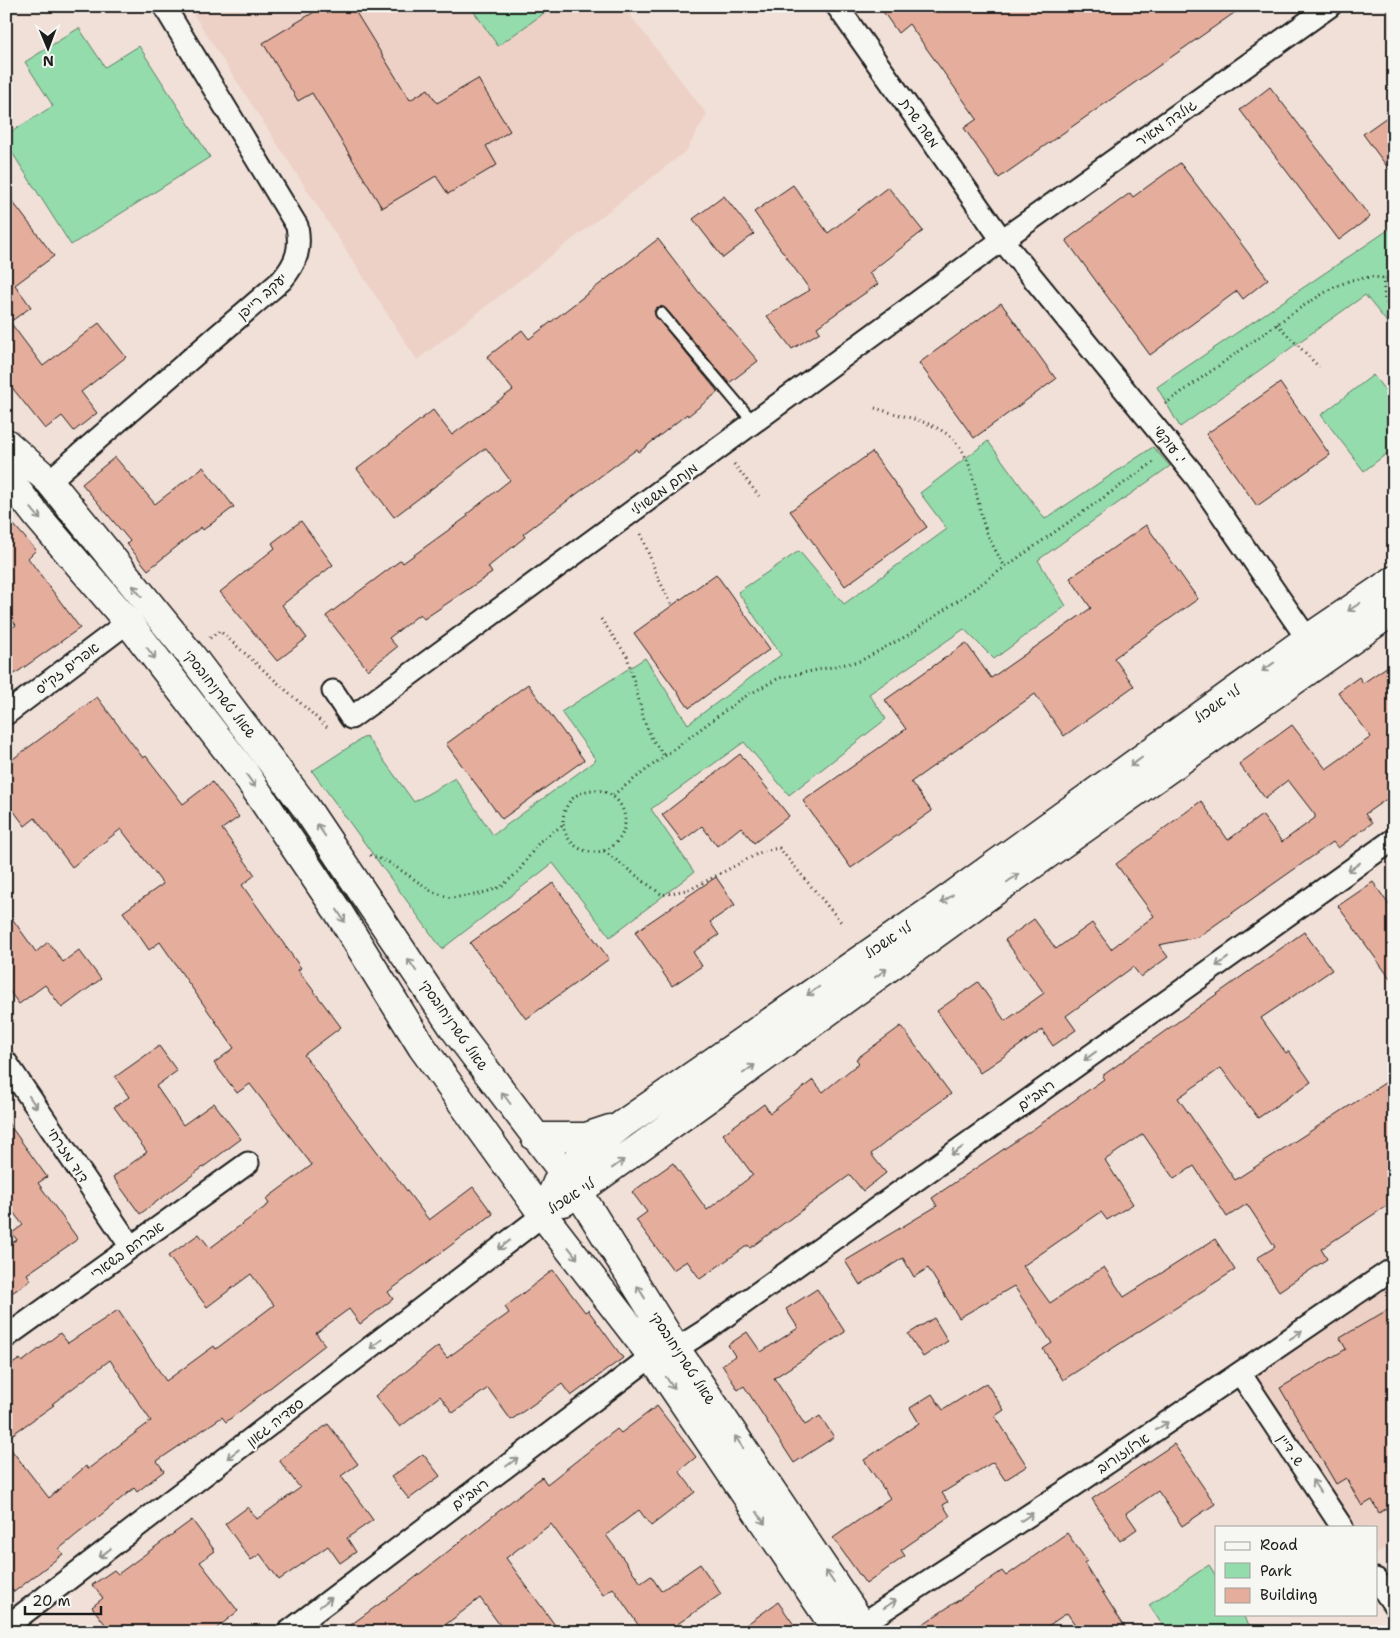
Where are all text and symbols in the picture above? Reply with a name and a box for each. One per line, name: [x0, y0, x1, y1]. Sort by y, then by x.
north arrow: [22, 22, 72, 72]
text: N: [43, 52, 54, 70]
street label: משה שרת: [896, 94, 943, 151]
street label: גולדה מאיר: [1132, 95, 1200, 151]
street label: יעקב רייפן: [233, 269, 291, 323]
street label: י. עוקשי: [1149, 421, 1191, 467]
street label: מנחם מששוילי: [627, 459, 701, 519]
one-way arrow: [30, 507, 41, 520]
one-way arrow: [132, 584, 143, 597]
one-way arrow: [1347, 602, 1361, 612]
street label: אפרים זק"ס: [31, 638, 103, 698]
one-way arrow: [145, 646, 156, 659]
street label: שאול טשרניחובסקי: [180, 646, 260, 742]
one-way arrow: [1261, 662, 1275, 673]
street label: לוי אשכול: [1190, 681, 1244, 727]
one-way arrow: [1129, 757, 1143, 767]
one-way arrow: [246, 774, 256, 788]
one-way arrow: [316, 824, 326, 838]
one-way arrow: [1347, 862, 1361, 872]
one-way arrow: [1006, 873, 1019, 884]
one-way arrow: [940, 894, 954, 904]
one-way arrow: [336, 909, 346, 923]
street label: לוי אשכול: [861, 917, 915, 962]
one-way arrow: [1215, 957, 1229, 967]
one-way arrow: [407, 958, 417, 972]
one-way arrow: [874, 968, 887, 979]
street label: שאול טשרניחובסקי: [416, 976, 492, 1074]
one-way arrow: [807, 986, 821, 996]
one-way arrow: [1083, 1051, 1097, 1061]
one-way arrow: [742, 1064, 756, 1074]
street label: רמב"ם: [1014, 1075, 1058, 1115]
one-way arrow: [501, 1091, 511, 1105]
one-way arrow: [29, 1095, 39, 1109]
street label: דוד מזרחי: [43, 1124, 93, 1186]
one-way arrow: [950, 1146, 964, 1156]
one-way arrow: [611, 1159, 624, 1170]
street label: לוי אשכול: [544, 1174, 599, 1218]
street label: אברהם בשארי: [87, 1217, 168, 1283]
one-way arrow: [498, 1239, 511, 1250]
one-way arrow: [567, 1247, 578, 1260]
one-way arrow: [635, 1285, 645, 1299]
street label: שאול טשרניחובסקי: [646, 1308, 720, 1408]
one-way arrow: [1289, 1330, 1303, 1340]
one-way arrow: [369, 1339, 383, 1349]
one-way arrow: [666, 1376, 676, 1390]
street label: סעדיה גאון: [243, 1394, 307, 1450]
one-way arrow: [1155, 1421, 1169, 1431]
street label: ארלוזורוב: [1093, 1429, 1153, 1477]
street label: ש. דיין: [1274, 1430, 1308, 1470]
one-way arrow: [734, 1435, 745, 1449]
one-way arrow: [226, 1449, 240, 1459]
one-way arrow: [505, 1457, 519, 1467]
street label: רמב"ם: [448, 1474, 492, 1514]
one-way arrow: [1310, 1479, 1321, 1493]
one-way arrow: [756, 1511, 766, 1525]
one-way arrow: [1019, 1511, 1033, 1521]
legend: [1215, 1526, 1378, 1616]
text: Road: [1260, 1535, 1298, 1555]
one-way arrow: [99, 1548, 112, 1559]
text: Park: [1260, 1561, 1292, 1581]
one-way arrow: [825, 1570, 835, 1584]
scale bar: [25, 1583, 101, 1615]
text: Building: [1260, 1585, 1317, 1605]
text: 20 m: [32, 1591, 71, 1611]
one-way arrow: [319, 1597, 332, 1608]
one-way arrow: [883, 1599, 897, 1610]

